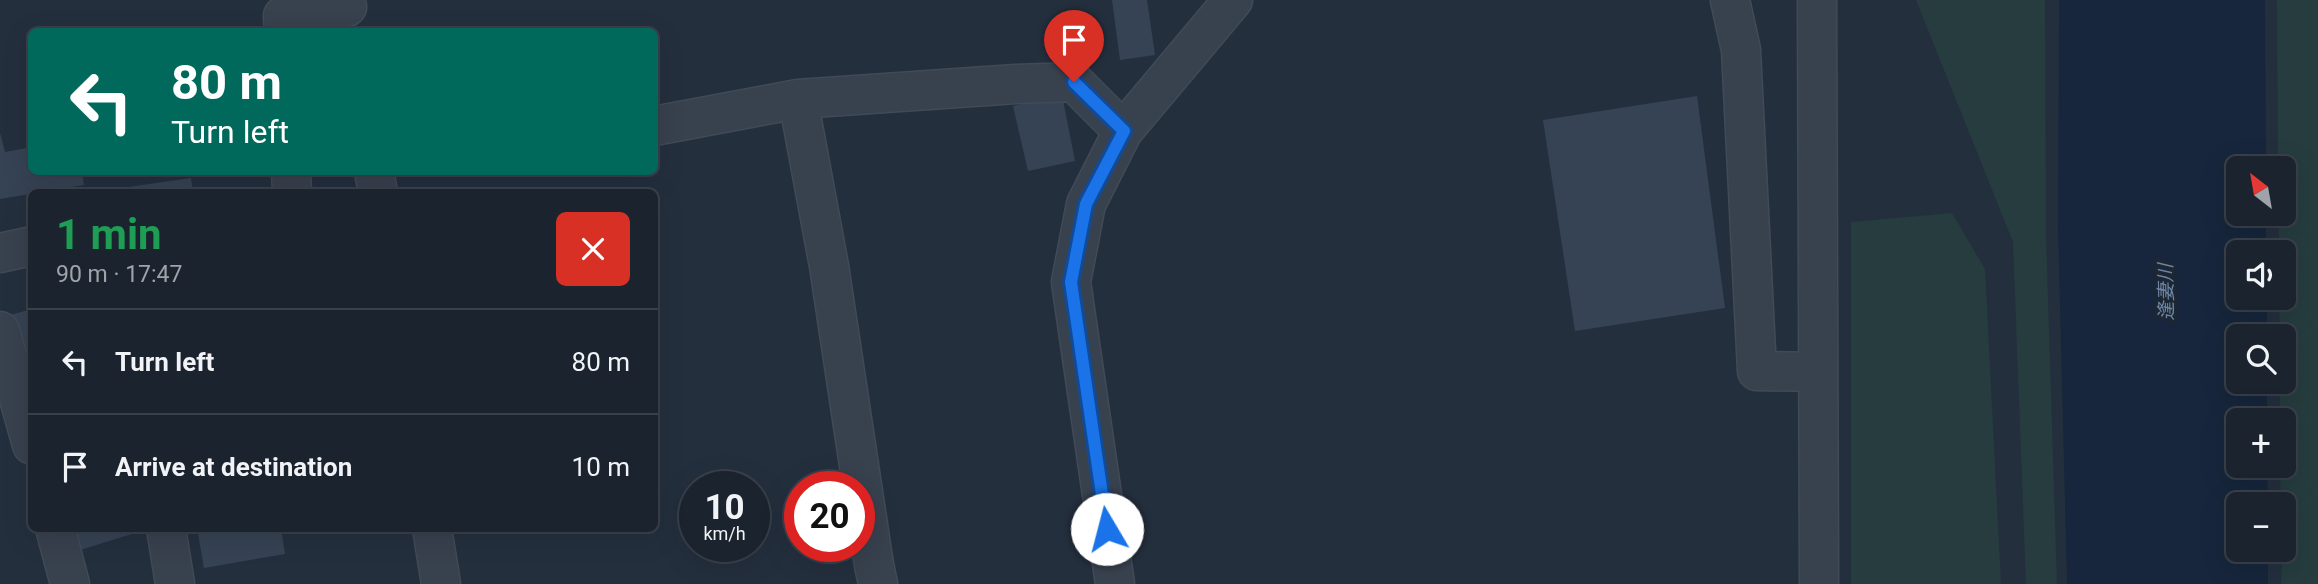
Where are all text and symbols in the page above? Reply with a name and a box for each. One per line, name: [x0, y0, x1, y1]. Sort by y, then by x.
pin: [1044, 10, 1104, 82]
icon: arrive: [1055, 21, 1093, 59]
text: 80 m: [171, 54, 282, 111]
icon: left: [56, 56, 147, 147]
text: Turn left: [171, 113, 289, 151]
north arrow: [2226, 156, 2296, 226]
map controls: [2226, 156, 2296, 562]
text: 1 min: [56, 210, 162, 259]
button: close: [556, 212, 630, 286]
button: sound: [2226, 240, 2296, 310]
text: 90 m · 17:47: [56, 261, 182, 288]
water label: 逢妻川: [2154, 261, 2178, 321]
button: search: [2226, 324, 2296, 394]
icon: left: [56, 343, 94, 381]
text: Turn left: [115, 347, 214, 377]
text: 80 m: [572, 347, 630, 377]
button: +: [2226, 408, 2296, 478]
icon: arrive: [56, 448, 94, 486]
text: Arrive at destination: [115, 452, 352, 482]
text: 10 m: [572, 452, 630, 482]
speed limit sign: 20: [784, 471, 875, 562]
text: 10: [704, 487, 745, 528]
position arrow: [1070, 492, 1144, 566]
button: −: [2226, 492, 2296, 562]
text: km/h: [703, 523, 746, 544]

